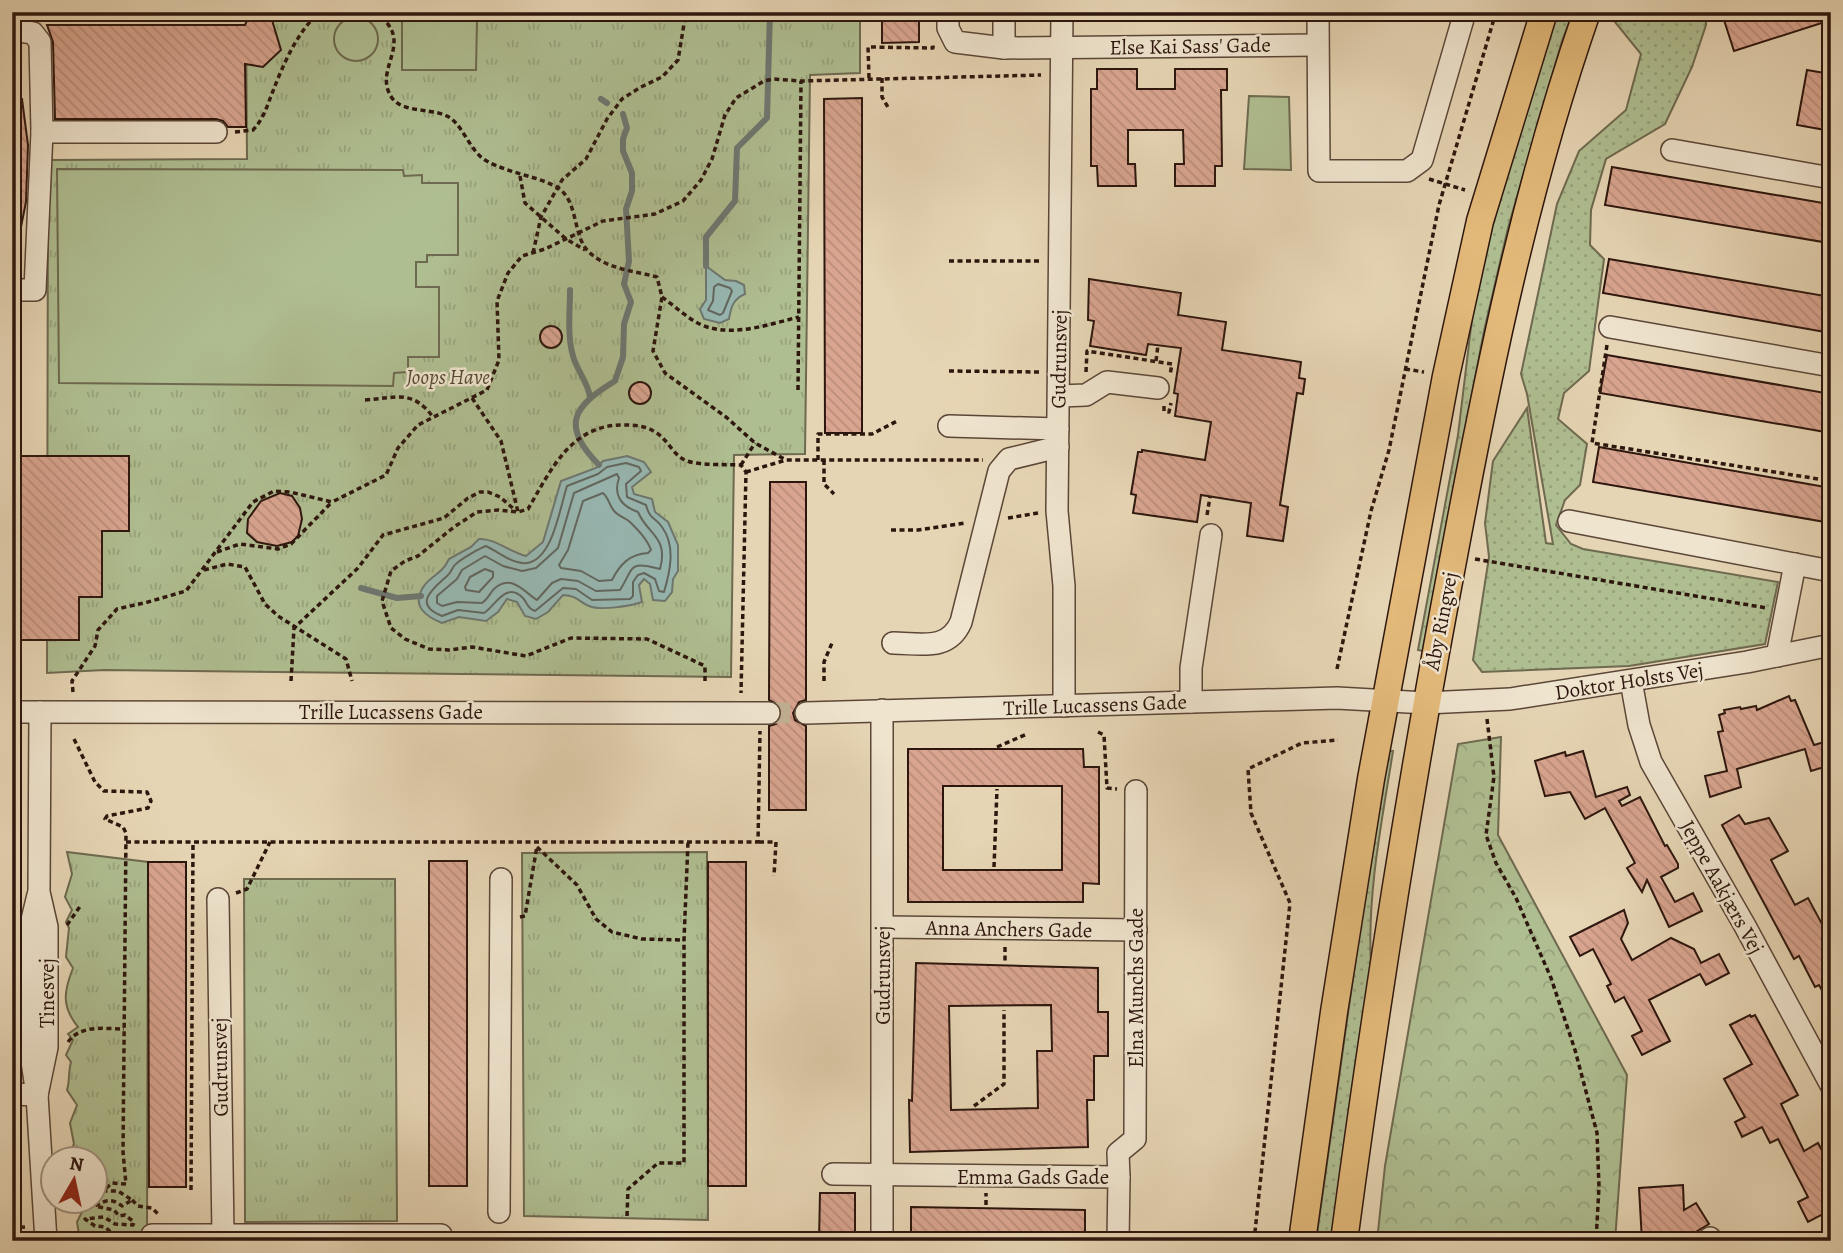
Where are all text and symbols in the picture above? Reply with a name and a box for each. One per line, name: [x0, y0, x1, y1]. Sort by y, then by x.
street label: Else Kai Sass' Gade: [1109, 31, 1271, 61]
street label: Gudrunsvej: [1044, 309, 1074, 409]
park label: Joops Have: [405, 363, 490, 391]
street label: Åby Ringvej: [1418, 569, 1464, 674]
street label: Doktor Holsts Vej: [1553, 655, 1705, 707]
street label: Trille Lucassens Gade: [1003, 688, 1187, 722]
street label: Trille Lucassens Gade: [299, 698, 483, 726]
street label: Jeppe Aakjærs Vej: [1674, 815, 1770, 959]
street label: Elna Munchs Gade: [1122, 908, 1150, 1068]
street label: Anna Anchers Gade: [924, 914, 1093, 944]
street label: Gudrunsvej: [869, 925, 897, 1025]
street label: Tinesvej: [33, 958, 61, 1028]
street label: Gudrunsvej: [205, 1017, 235, 1117]
north arrow: [38, 1144, 108, 1214]
text: N: [68, 1150, 86, 1178]
street label: Emma Gads Gade: [957, 1163, 1109, 1191]

